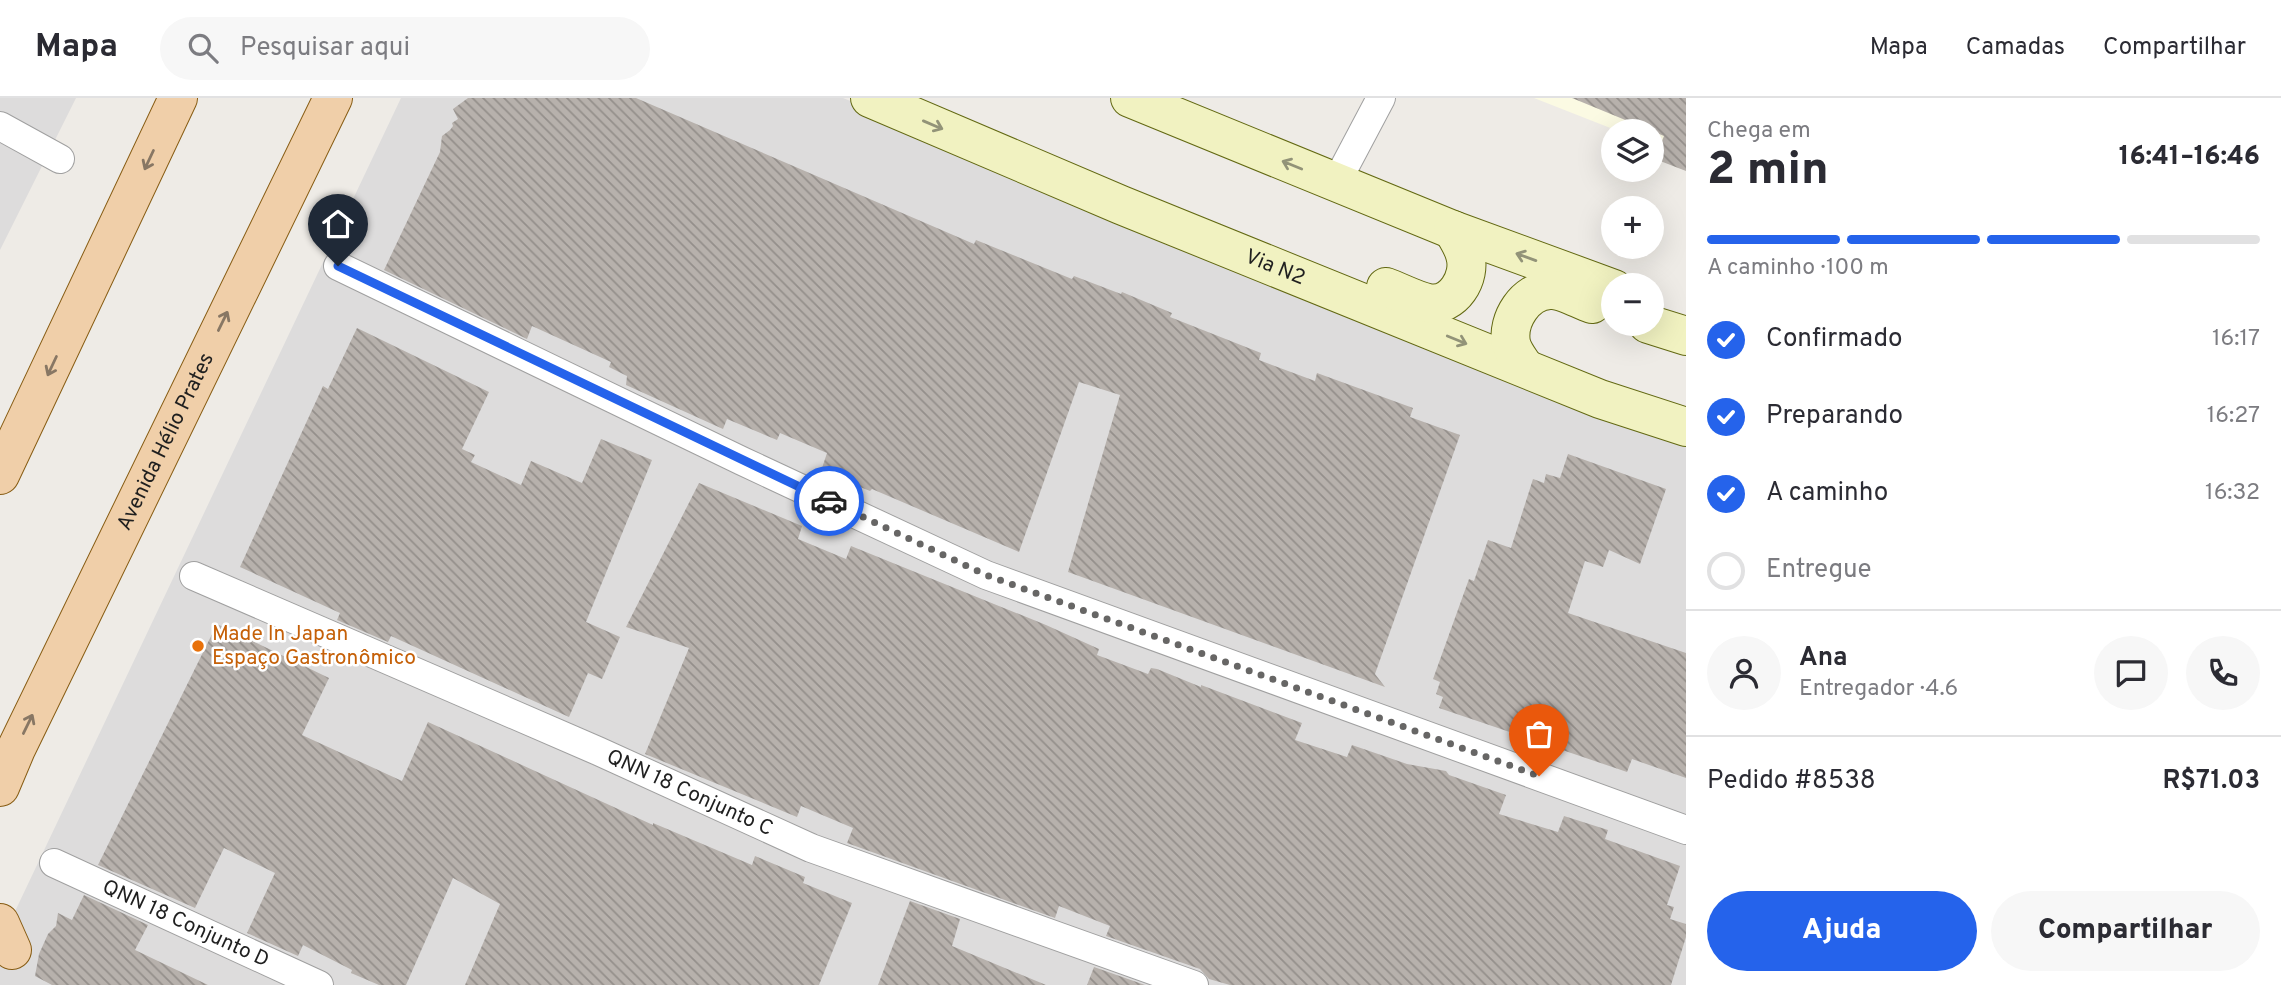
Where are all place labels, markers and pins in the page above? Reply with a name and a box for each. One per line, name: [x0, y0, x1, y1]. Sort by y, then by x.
pin: [308, 194, 368, 266]
place label: Made In Japan Espaço Gastronômico: [212, 621, 416, 672]
marker: Made In Japan Espaço Gastronômico: [190, 638, 206, 654]
pin: [1509, 704, 1569, 776]

